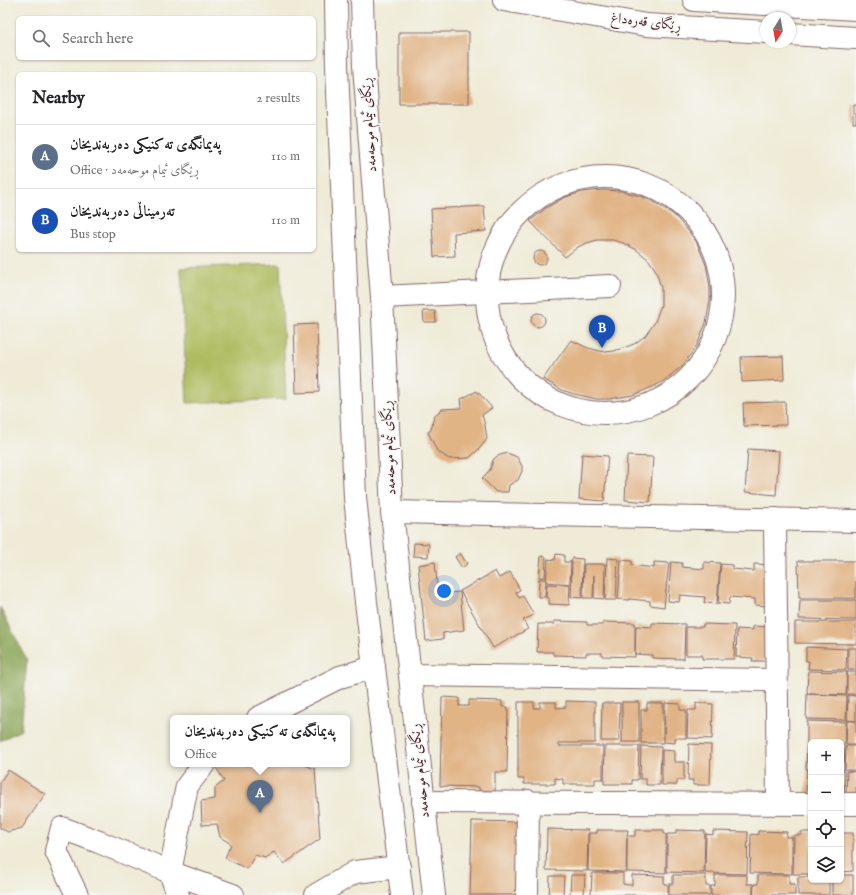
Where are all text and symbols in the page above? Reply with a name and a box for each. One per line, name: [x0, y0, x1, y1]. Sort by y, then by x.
street label: ڕێگای قەرەداغ: [610, 8, 682, 37]
north arrow: [760, 12, 796, 48]
search box: [16, 16, 316, 60]
icon: search: [30, 27, 52, 49]
text: Search here: [62, 29, 133, 48]
street label: ڕێگای ئیمام موحەمەد: [356, 77, 384, 173]
text: Nearby: [32, 88, 85, 109]
text: 2 results: [256, 90, 300, 107]
text: په‌یمانگه‌ى ته‌كنیكى ده‌ربه‌ندیخان: [70, 135, 221, 154]
text: A: [41, 148, 49, 165]
text: 110 m: [271, 148, 300, 165]
text: Office · ڕێگای ئیمام موحەمەد: [70, 162, 199, 179]
text: تەرمیناڵی دەربەندیخان: [70, 202, 175, 221]
text: B: [41, 212, 49, 229]
text: 110 m: [271, 212, 300, 229]
text: Bus stop: [70, 226, 116, 243]
pin: B: [589, 315, 615, 348]
street label: ڕێگای ئیمام موحەمەد: [377, 400, 403, 496]
your location: [434, 581, 454, 601]
popup: [170, 715, 350, 767]
text: په‌یمانگه‌ى ته‌كنیكى ده‌ربه‌ندیخان: [185, 722, 335, 741]
street label: ڕێگای ئیمام موحەمەد: [405, 723, 437, 819]
map controls: [808, 739, 844, 883]
button: +: [808, 739, 844, 775]
text: Office: [185, 746, 217, 763]
button: −: [808, 775, 844, 811]
pin: A: [247, 780, 273, 813]
button: locate: [808, 811, 844, 847]
button: layers: [808, 847, 844, 883]

